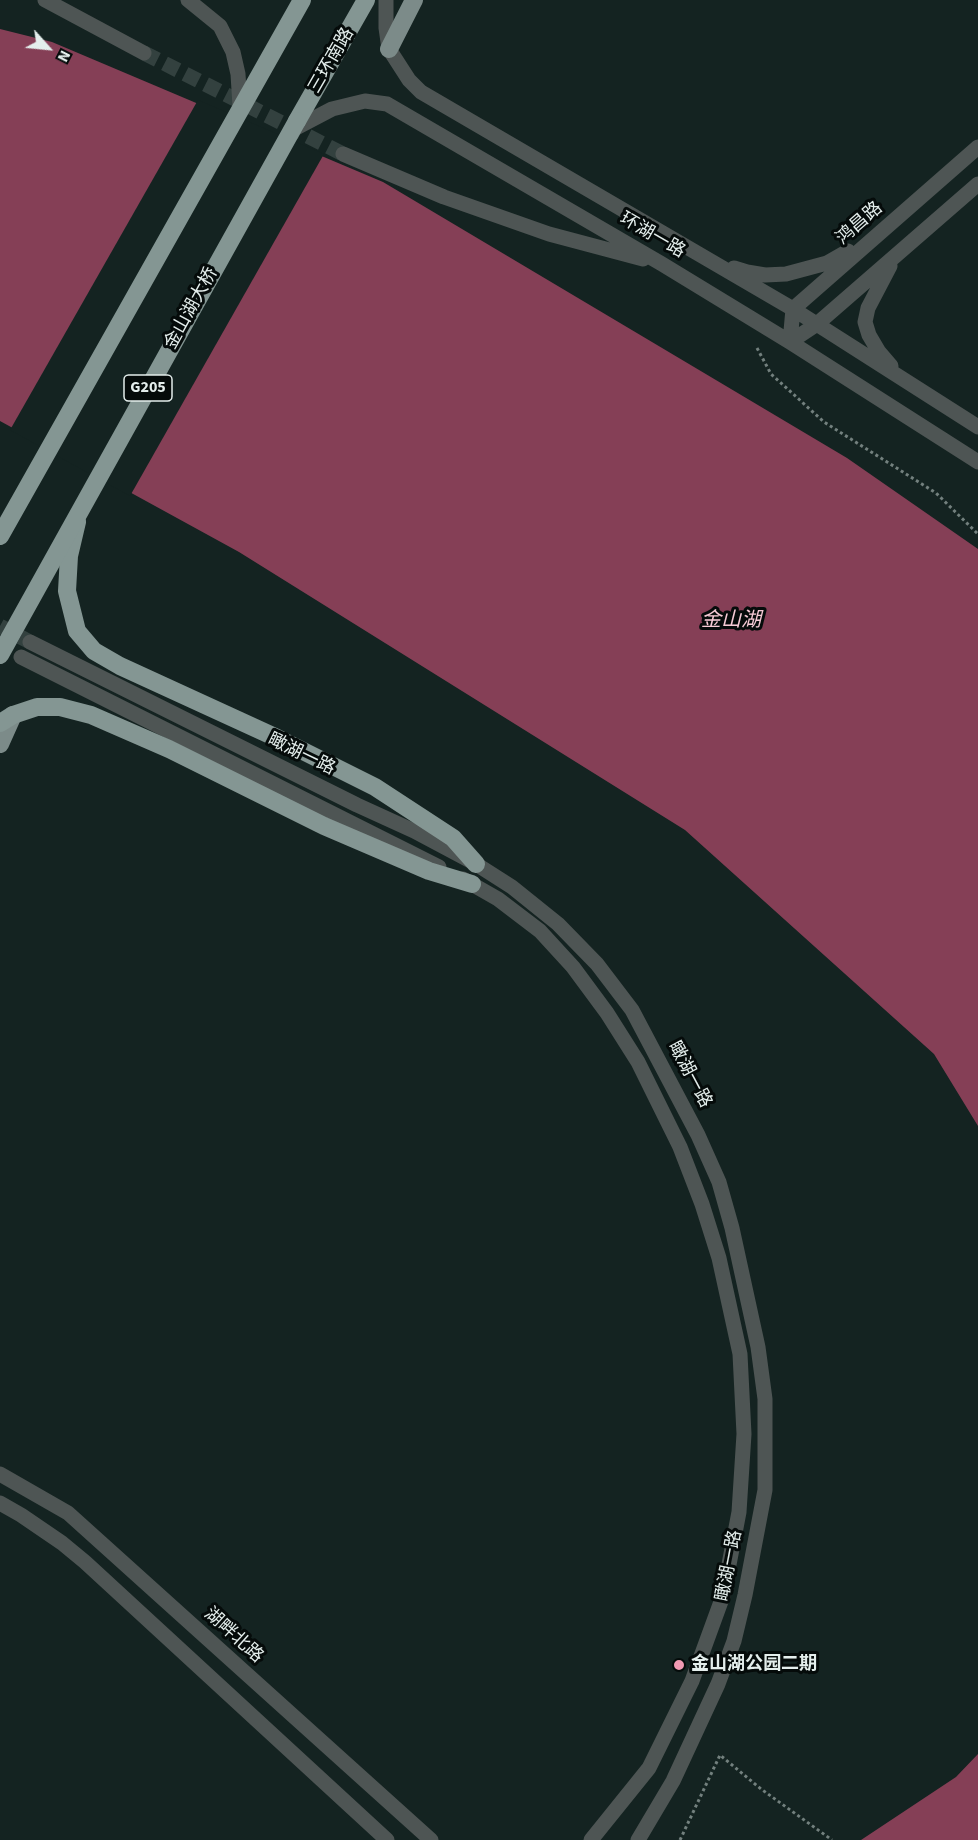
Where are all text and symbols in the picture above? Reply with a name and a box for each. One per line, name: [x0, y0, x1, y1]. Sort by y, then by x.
north arrow: [18, 18, 78, 78]
street label: 三环南路: [305, 24, 359, 98]
text: N: [52, 46, 76, 66]
street label: 鸿昌路: [833, 198, 887, 250]
street label: 环湖一路: [615, 209, 689, 263]
street label: 金山湖大桥: [161, 264, 223, 354]
road number: G205: [124, 375, 172, 401]
water label: 金山湖: [701, 610, 761, 634]
street label: 瞰湖一路: [264, 730, 338, 780]
street label: 瞰湖一路: [663, 1038, 715, 1112]
street label: 瞰湖一路: [713, 1529, 747, 1603]
street label: 湖畔北路: [199, 1604, 267, 1668]
place label: 金山湖公园二期: [691, 1654, 817, 1676]
marker: 金山湖公园二期: [672, 1658, 686, 1672]

